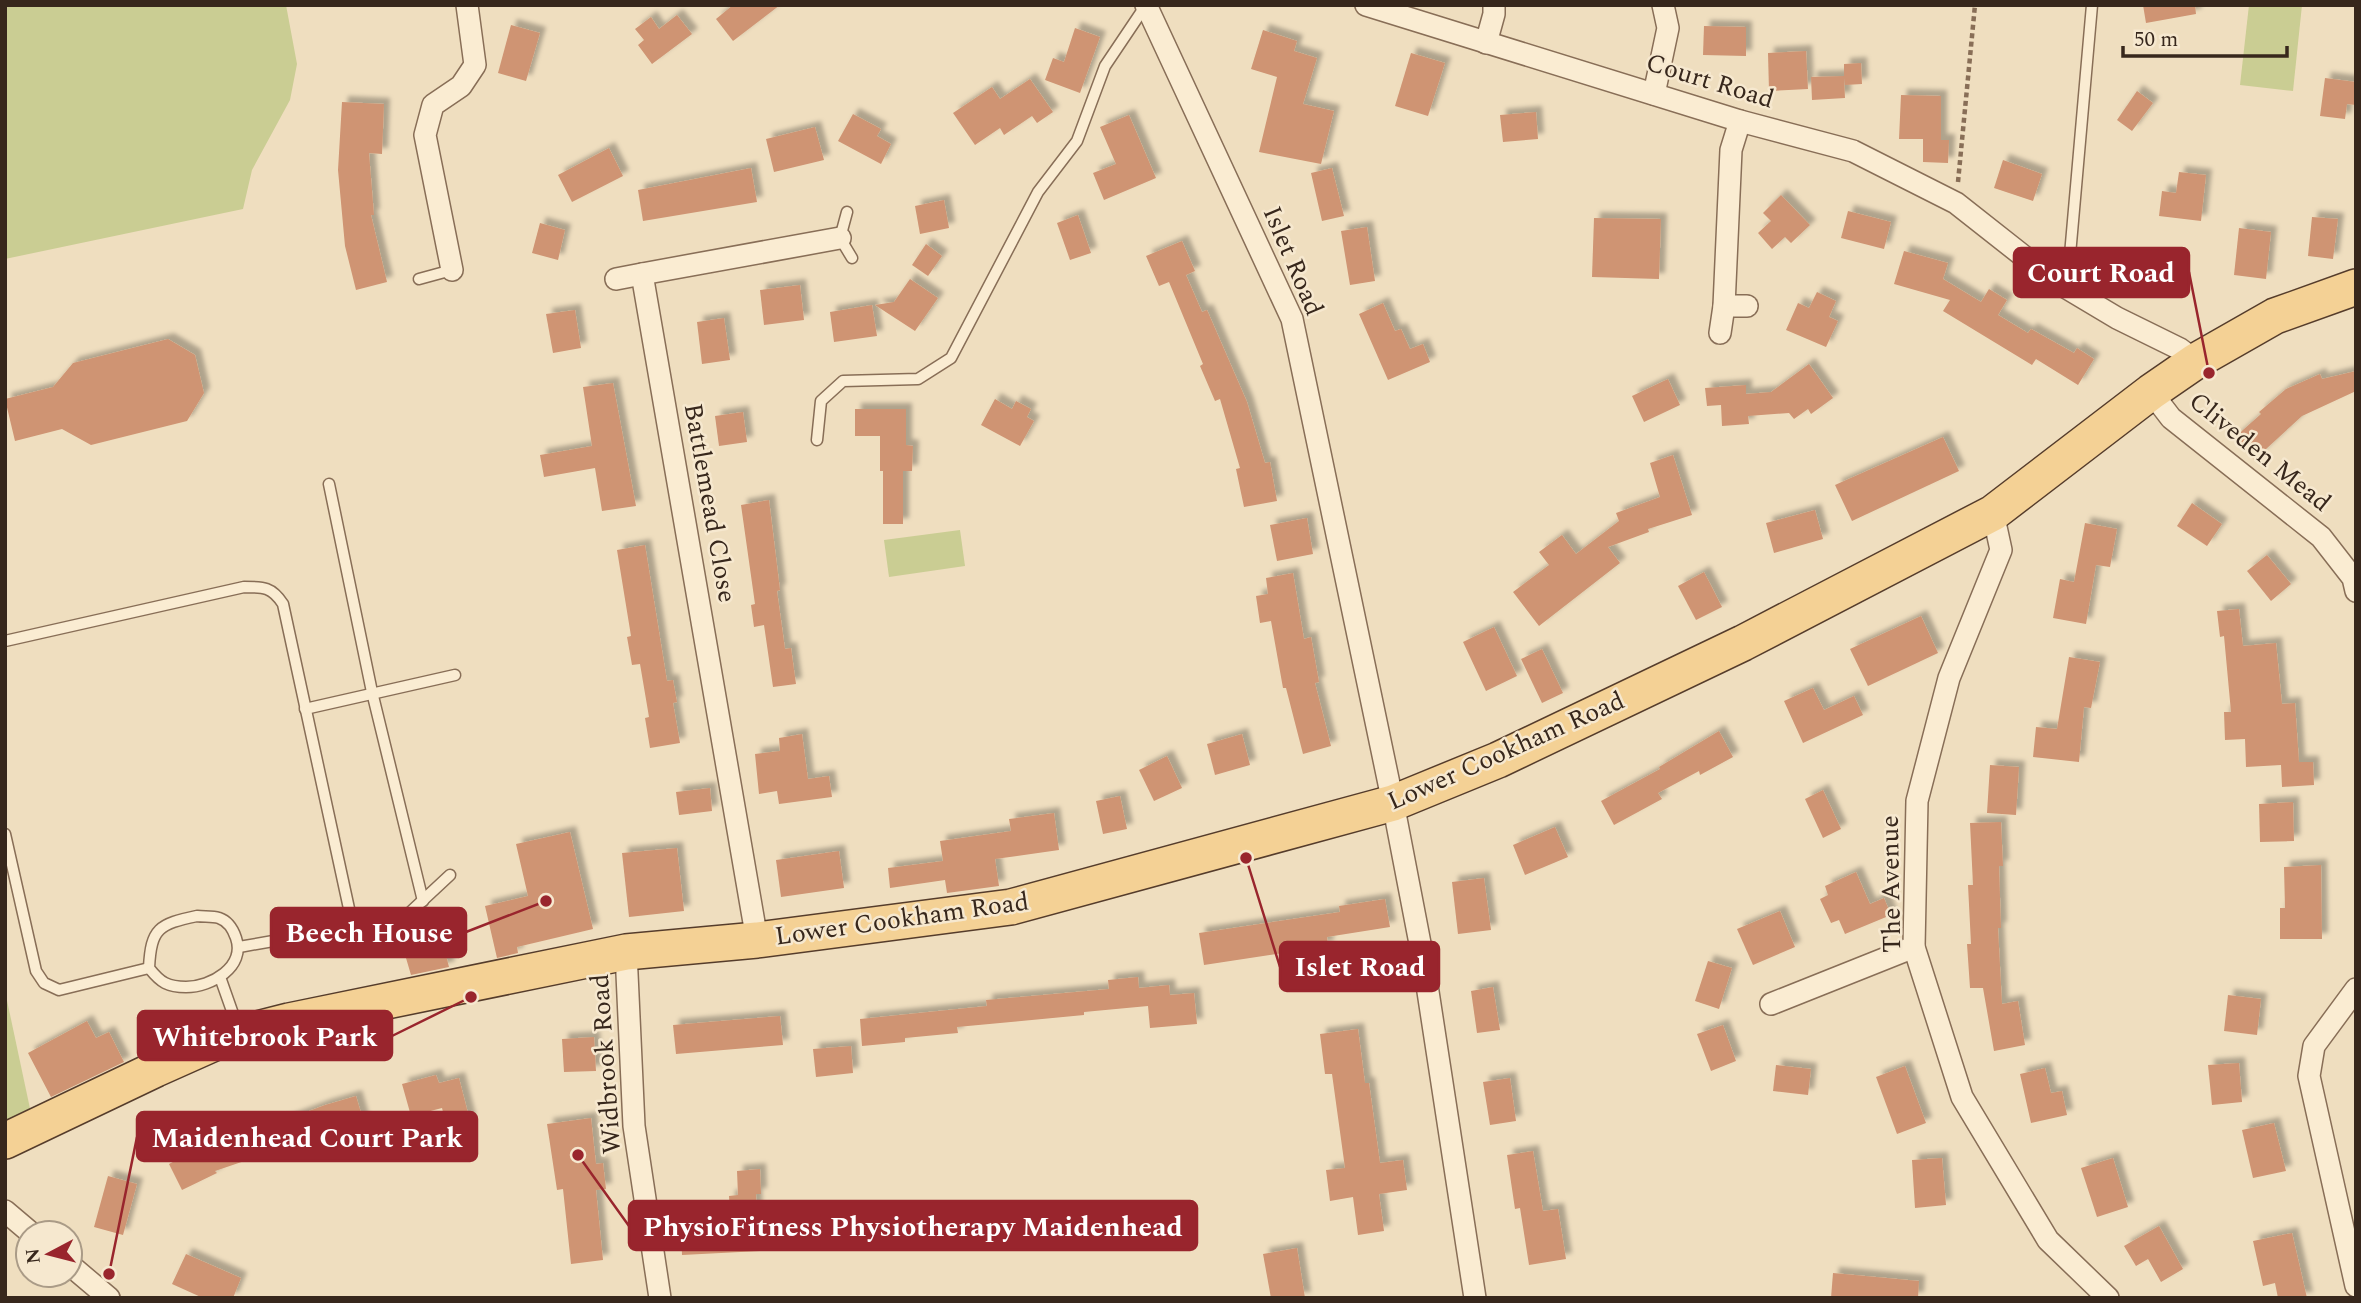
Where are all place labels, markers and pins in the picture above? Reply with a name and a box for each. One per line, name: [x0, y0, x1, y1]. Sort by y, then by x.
callout: Court Road: [2014, 248, 2189, 297]
callout: Beech House: [271, 908, 466, 957]
callout: Islet Road: [1280, 942, 1439, 991]
callout: Whitebrook Park: [138, 1011, 392, 1060]
callout: Maidenhead Court Park: [137, 1112, 477, 1161]
callout: PhysioFitness Physiotherapy Maidenhead: [629, 1201, 1197, 1250]

